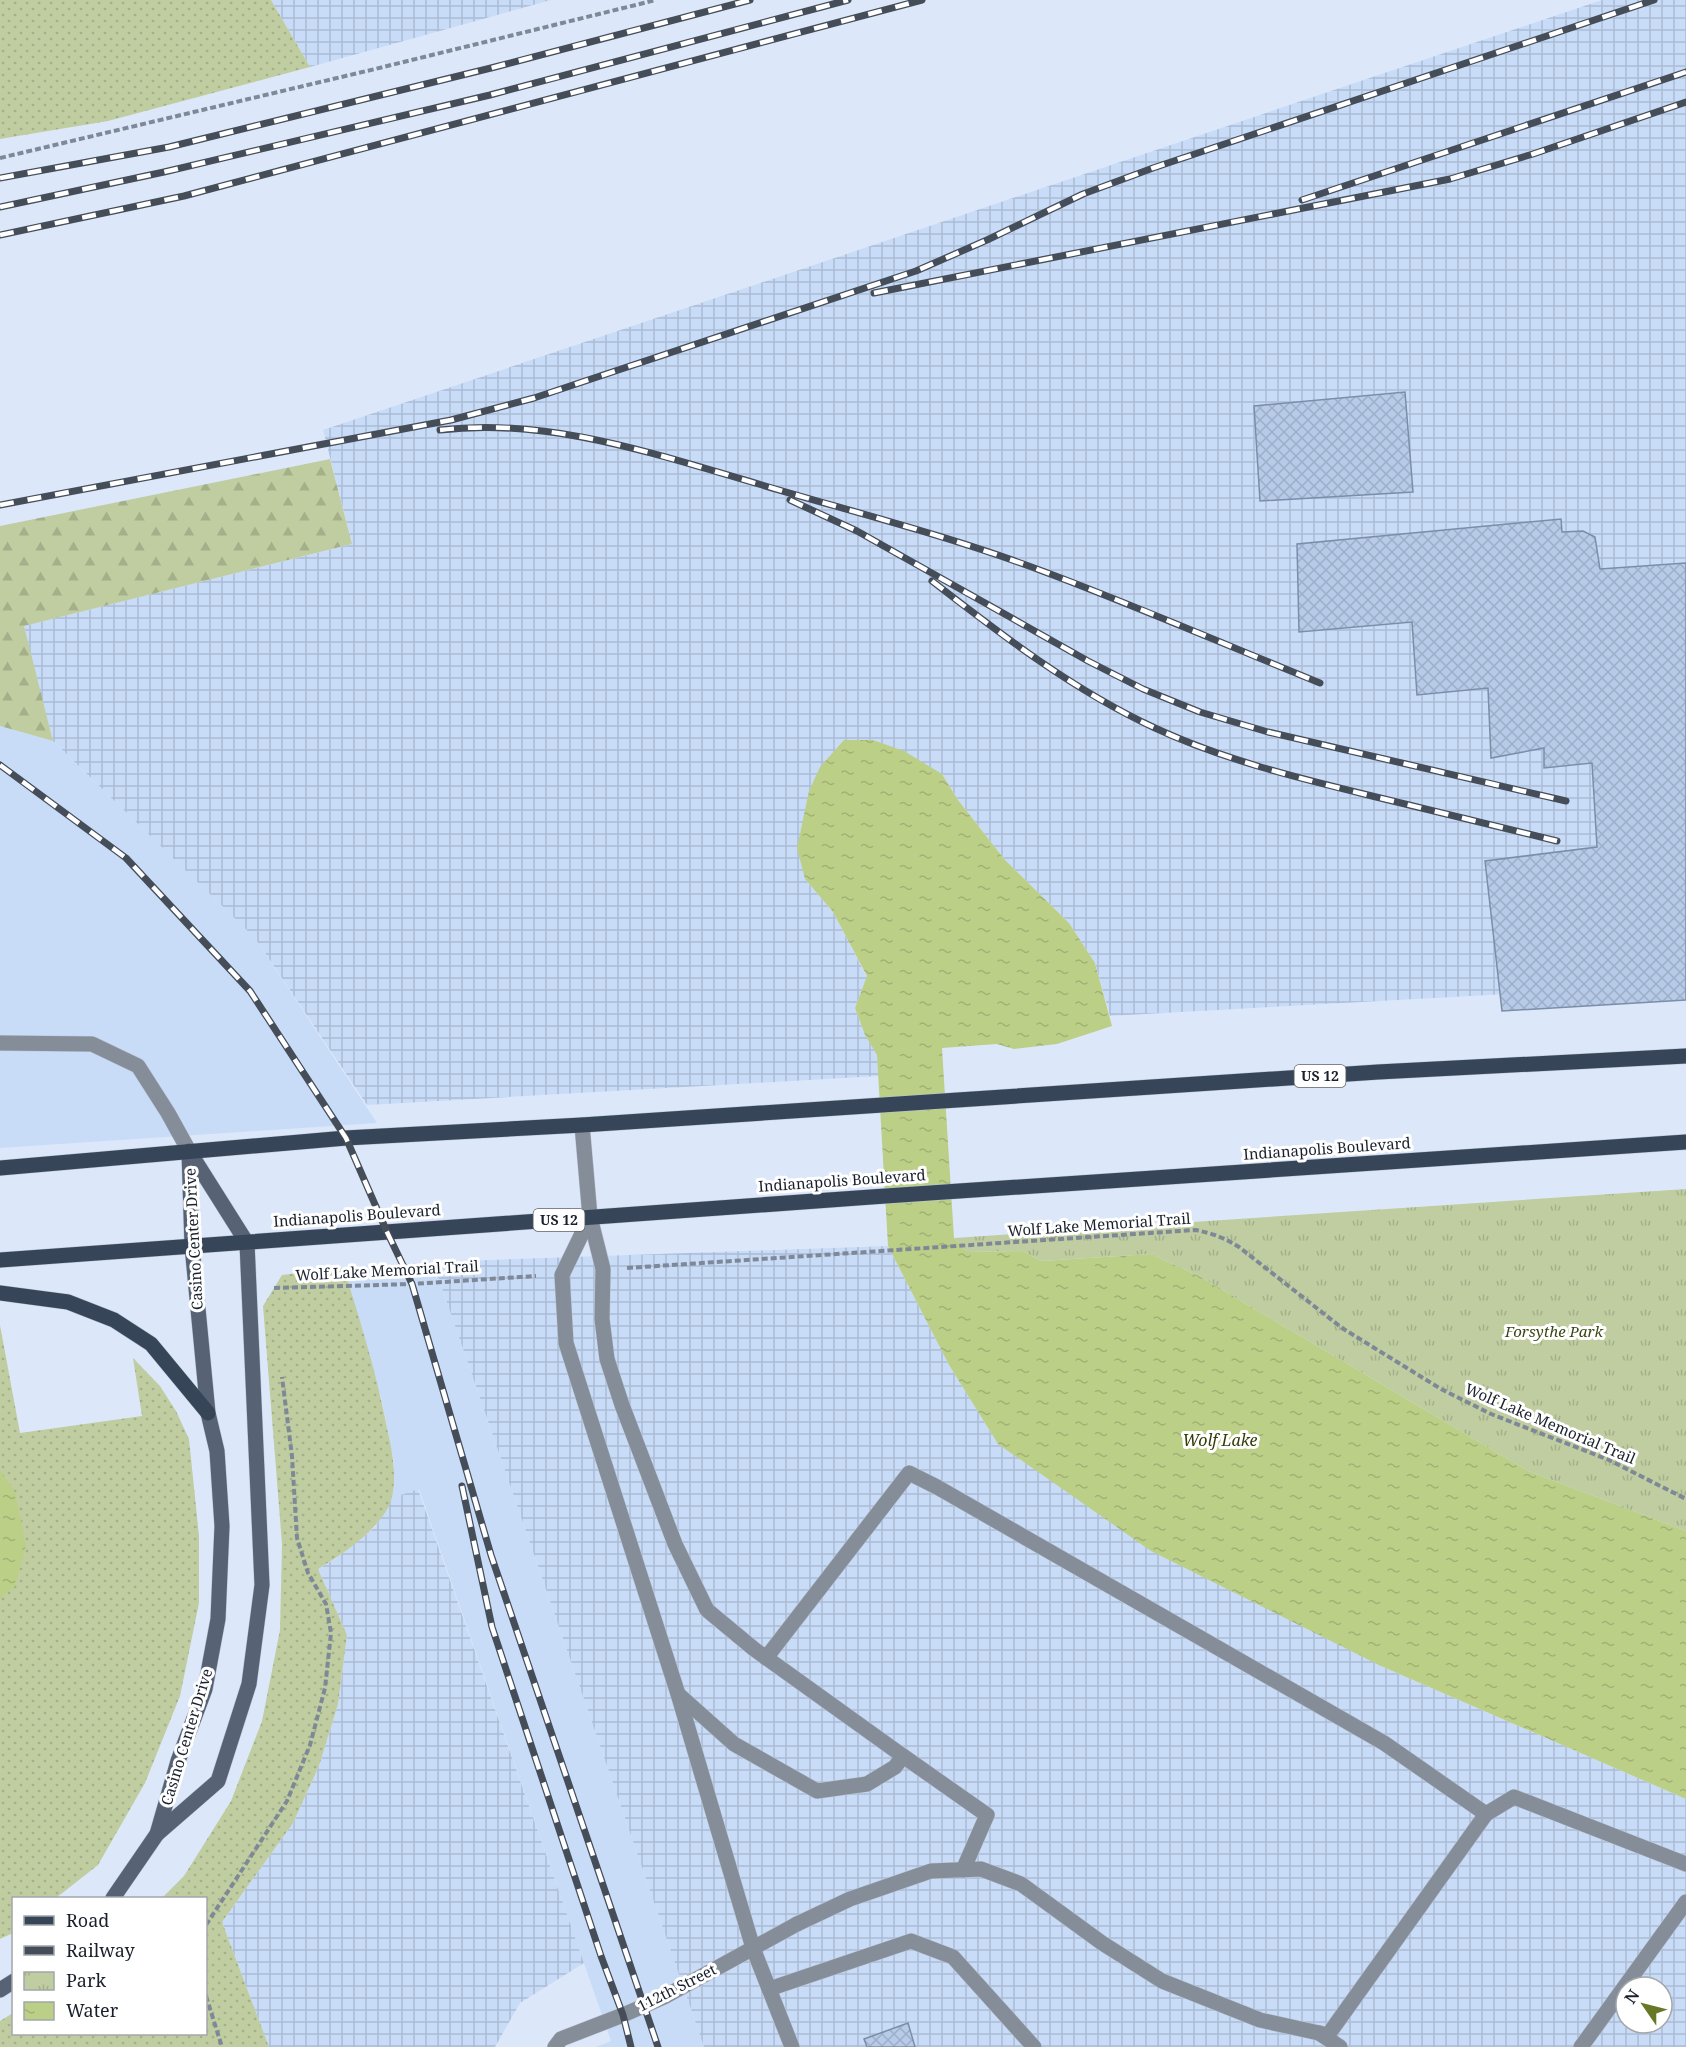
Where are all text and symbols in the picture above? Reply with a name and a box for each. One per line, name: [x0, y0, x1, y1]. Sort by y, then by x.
road number: US 12: [1294, 1065, 1346, 1087]
street label: Indianapolis Boulevard: [1243, 1132, 1411, 1164]
street label: Indianapolis Boulevard: [758, 1164, 926, 1196]
street label: Casino Center Drive: [179, 1168, 207, 1311]
street label: Indianapolis Boulevard: [273, 1199, 441, 1231]
street label: Wolf Lake Memorial Trail: [1007, 1208, 1191, 1240]
road number: US 12: [534, 1209, 584, 1231]
street label: Wolf Lake Memorial Trail: [295, 1255, 479, 1285]
park label: Forsythe Park: [1504, 1321, 1604, 1341]
street label: Wolf Lake Memorial Trail: [1462, 1378, 1639, 1468]
water label: Wolf Lake: [1183, 1429, 1258, 1451]
street label: Casino Center Drive: [156, 1666, 216, 1808]
legend: [12, 1897, 207, 2035]
text: Road: [66, 1908, 109, 1932]
text: Railway: [66, 1938, 136, 1962]
street label: 112th Street: [634, 1959, 719, 2015]
text: Park: [66, 1968, 106, 1992]
north arrow: [1614, 1975, 1674, 2035]
text: N: [1619, 1985, 1645, 2008]
text: Water: [66, 1998, 119, 2022]

